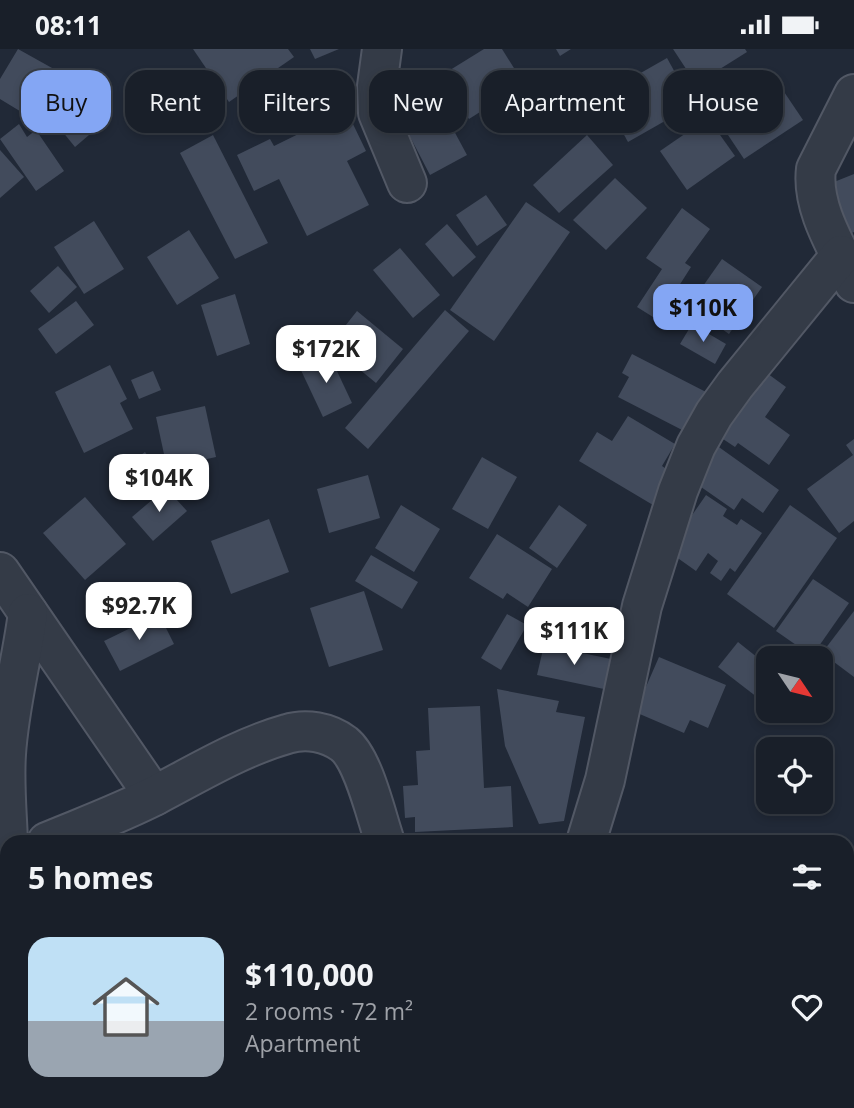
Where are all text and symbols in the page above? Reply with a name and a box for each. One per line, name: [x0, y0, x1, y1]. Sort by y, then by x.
text: 08:11: [35, 7, 102, 43]
chip: Buy: [21, 70, 111, 133]
chip: Rent: [125, 70, 225, 133]
chip: Filters: [239, 70, 355, 133]
chip: New: [369, 70, 467, 133]
chip: Apartment: [481, 70, 649, 133]
chip: House: [663, 70, 783, 133]
pin: $110K: [654, 285, 752, 344]
text: $110K: [669, 291, 737, 323]
pin: $172K: [277, 325, 375, 385]
text: $172K: [292, 332, 360, 364]
pin: $104K: [110, 455, 208, 514]
text: $104K: [125, 461, 193, 493]
pin: $92.7K: [82, 583, 196, 642]
text: $92.7K: [102, 589, 176, 621]
pin: $111K: [525, 607, 623, 667]
text: $111K: [540, 614, 608, 646]
north arrow: [756, 646, 833, 723]
map controls: [756, 646, 833, 814]
button: locate: [756, 737, 833, 814]
text: 5 homes: [28, 857, 153, 898]
icon: filters: [788, 858, 826, 896]
text: $110,000: [245, 954, 374, 995]
icon: home: [84, 965, 168, 1049]
icon: heart: [788, 988, 826, 1026]
text: 2 rooms · 72 m²: [245, 995, 413, 1027]
text: Apartment: [245, 1027, 361, 1059]

